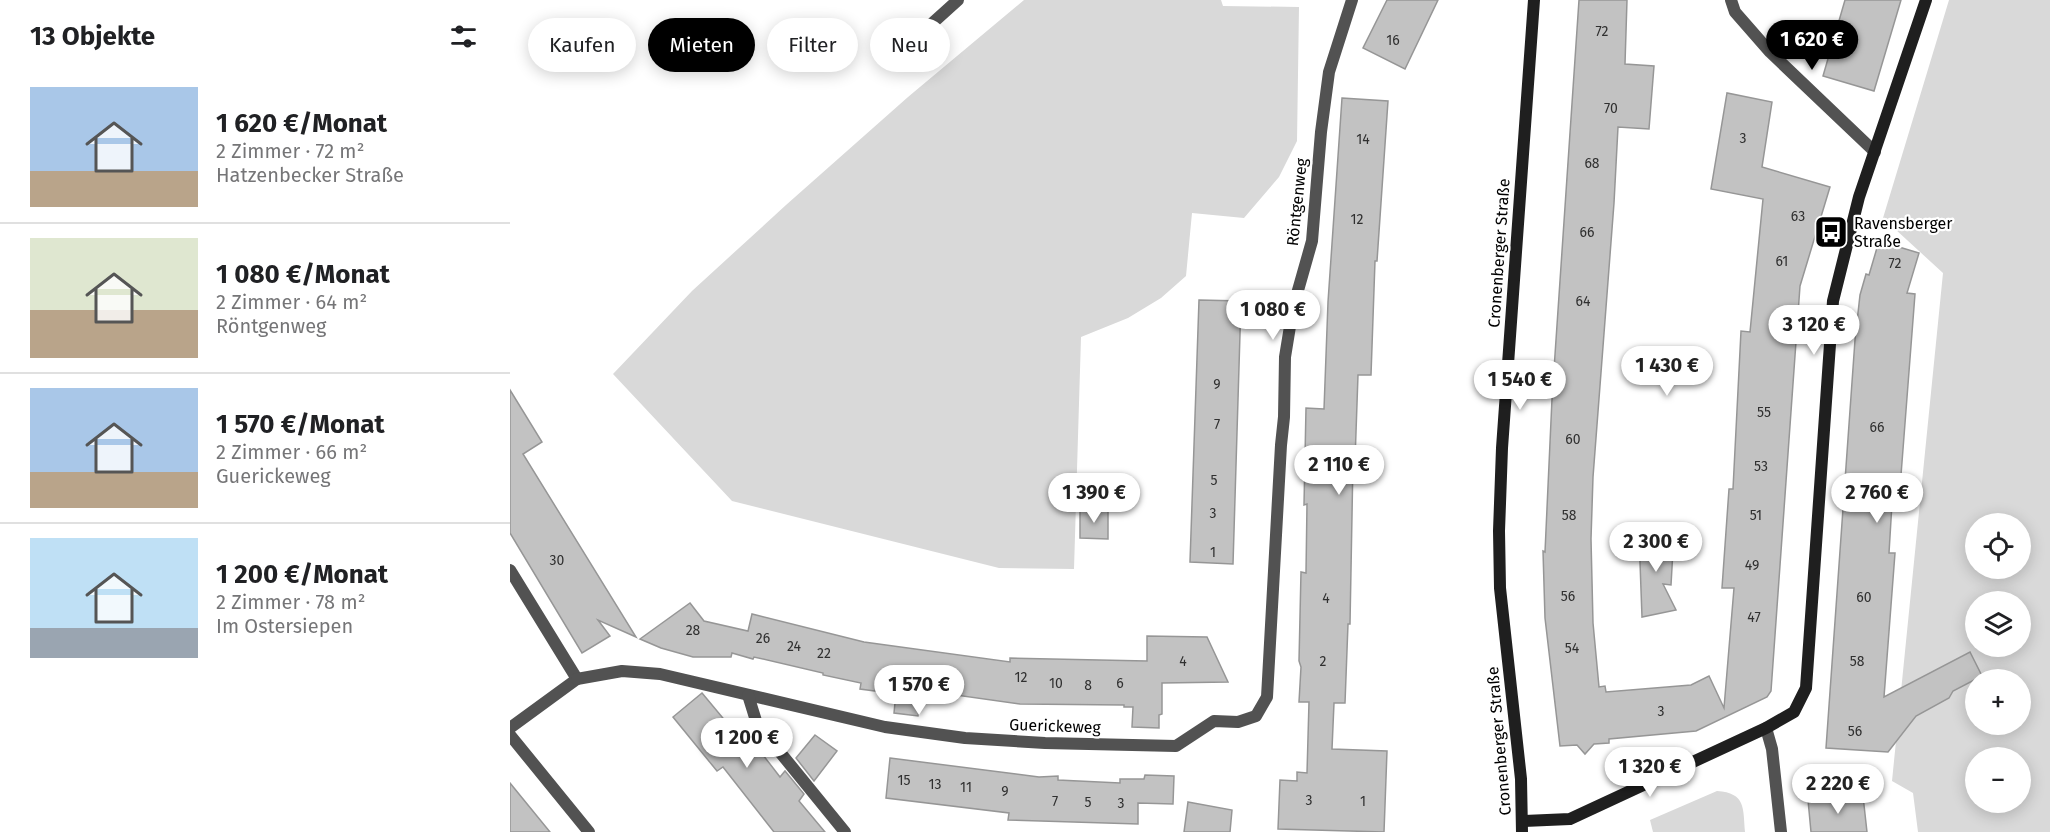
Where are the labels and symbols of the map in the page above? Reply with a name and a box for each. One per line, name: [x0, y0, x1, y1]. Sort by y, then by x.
pin: 1 620 €: [1757, 20, 1867, 71]
house number: 72: [1596, 23, 1609, 40]
house number: 16: [1386, 32, 1400, 49]
house number: 70: [1604, 100, 1618, 117]
house number: 3: [1740, 130, 1747, 147]
house number: 14: [1356, 131, 1370, 148]
house number: 68: [1584, 155, 1600, 172]
street label: Röntgenweg: [1283, 156, 1311, 247]
street label: Cronenberger Straße: [1484, 178, 1514, 328]
house number: 63: [1791, 208, 1805, 225]
house number: 12: [1351, 211, 1364, 228]
bus stop icon: Ravensberger Straße: [1813, 214, 1849, 250]
place label: Ravensberger Straße: [1854, 214, 1953, 251]
house number: 66: [1580, 224, 1594, 241]
house number: 61: [1776, 253, 1788, 270]
house number: 72: [1889, 255, 1902, 272]
pin: 1 080 €: [1218, 290, 1328, 341]
house number: 64: [1576, 293, 1591, 310]
pin: 3 120 €: [1759, 305, 1869, 356]
pin: 1 430 €: [1612, 346, 1722, 397]
pin: 1 540 €: [1465, 360, 1575, 411]
house number: 9: [1213, 376, 1221, 393]
house number: 55: [1757, 404, 1771, 421]
house number: 7: [1214, 416, 1220, 433]
house number: 66: [1870, 419, 1884, 436]
house number: 60: [1565, 431, 1581, 448]
pin: 2 110 €: [1284, 445, 1394, 496]
house number: 53: [1754, 458, 1768, 475]
house number: 5: [1210, 472, 1218, 489]
pin: 1 390 €: [1039, 473, 1149, 524]
pin: 2 760 €: [1822, 473, 1932, 524]
house number: 3: [1210, 505, 1217, 522]
house number: 58: [1562, 507, 1577, 524]
house number: 51: [1750, 507, 1762, 524]
pin: 2 300 €: [1601, 522, 1711, 573]
house number: 1: [1210, 544, 1216, 561]
house number: 30: [550, 552, 565, 569]
house number: 49: [1745, 557, 1759, 574]
house number: 56: [1561, 588, 1575, 605]
house number: 60: [1856, 589, 1872, 606]
house number: 4: [1322, 590, 1330, 607]
house number: 47: [1747, 609, 1761, 626]
house number: 28: [686, 622, 701, 639]
house number: 26: [756, 630, 770, 647]
house number: 24: [787, 638, 802, 655]
house number: 54: [1565, 640, 1580, 657]
house number: 22: [817, 645, 831, 662]
house number: 4: [1179, 653, 1187, 670]
house number: 2: [1320, 653, 1327, 670]
house number: 58: [1850, 653, 1865, 670]
pin: 1 570 €: [864, 665, 974, 716]
street label: Cronenberger Straße: [1483, 666, 1515, 816]
house number: 12: [1015, 669, 1028, 686]
house number: 10: [1049, 675, 1063, 692]
house number: 6: [1116, 675, 1124, 692]
house number: 8: [1084, 677, 1092, 694]
house number: 3: [1658, 703, 1665, 720]
street label: Guerickeweg: [1009, 715, 1102, 737]
pin: 1 200 €: [692, 718, 802, 769]
house number: 56: [1848, 723, 1862, 740]
pin: 1 320 €: [1595, 747, 1705, 798]
pin: 2 220 €: [1783, 764, 1893, 815]
house number: 15: [897, 772, 911, 789]
house number: 13: [928, 776, 942, 793]
house number: 11: [960, 779, 972, 796]
house number: 9: [1001, 783, 1009, 800]
house number: 3: [1306, 792, 1313, 809]
house number: 7: [1052, 793, 1058, 810]
house number: 1: [1360, 793, 1366, 810]
house number: 5: [1084, 794, 1092, 811]
house number: 3: [1118, 795, 1125, 812]

